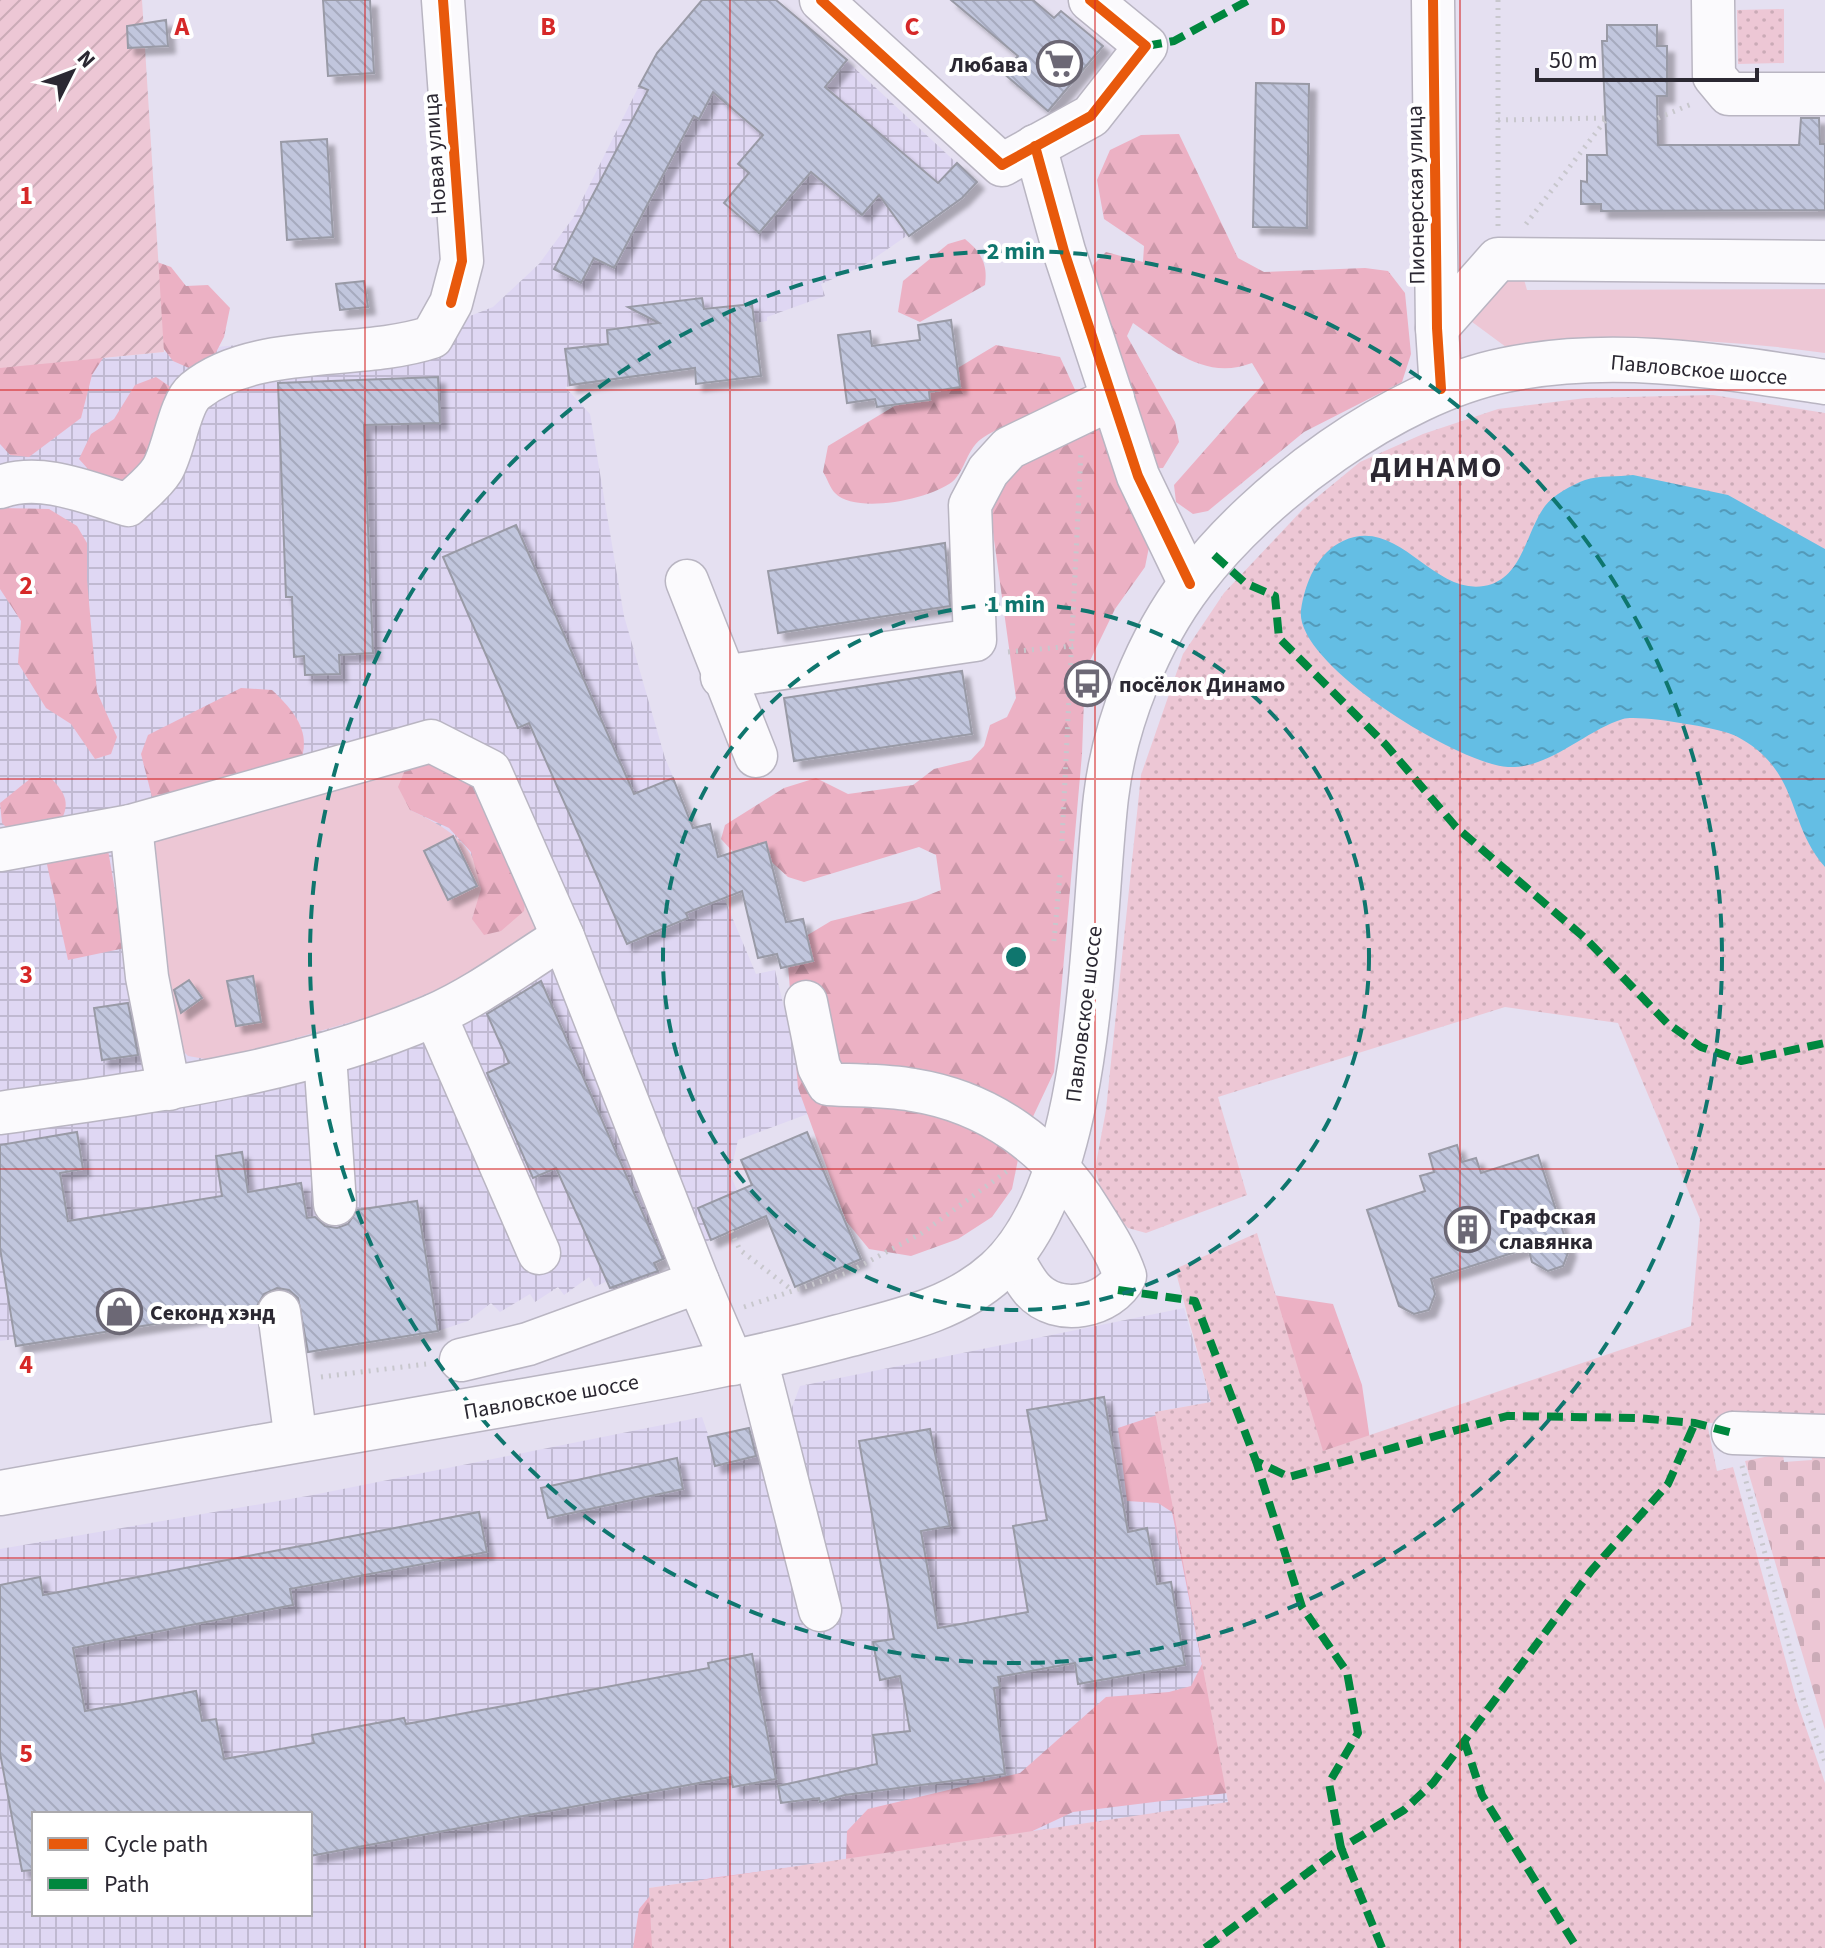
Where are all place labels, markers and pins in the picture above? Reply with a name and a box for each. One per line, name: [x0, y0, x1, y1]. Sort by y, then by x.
supermarket icon: Любава: [1035, 40, 1083, 88]
place label: Любава: [949, 49, 1028, 81]
bus stop icon: посёлок Динамо: [1064, 660, 1112, 708]
place label: посёлок Динамо: [1119, 669, 1285, 701]
centre of rings: [1002, 943, 1030, 971]
place label: Графская славянка: [1499, 1201, 1596, 1258]
building icon: Графская славянка: [1444, 1205, 1492, 1253]
shop icon: Секонд хэнд: [95, 1288, 143, 1336]
place label: Секонд хэнд: [150, 1297, 275, 1329]

